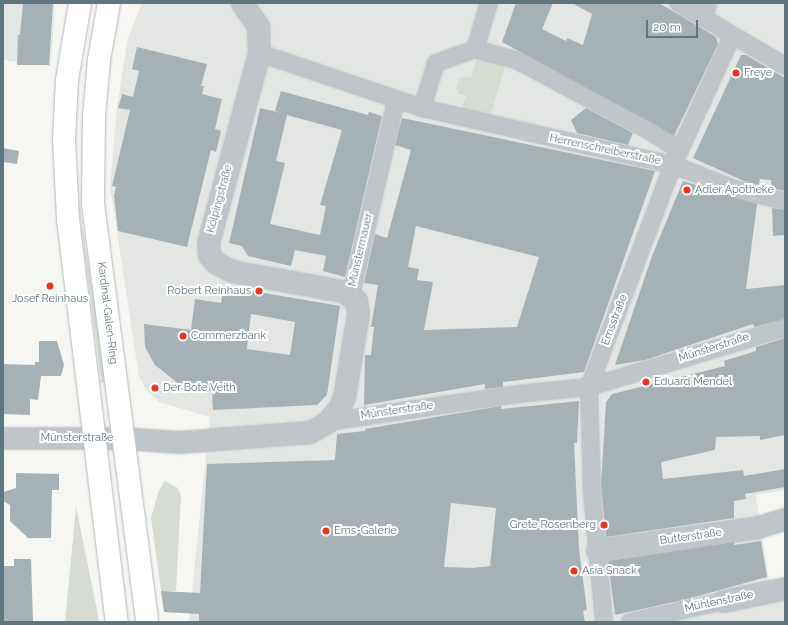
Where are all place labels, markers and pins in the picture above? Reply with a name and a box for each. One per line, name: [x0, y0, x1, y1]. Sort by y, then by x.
place label: Freye: [744, 66, 772, 80]
marker: Freye: [731, 68, 741, 78]
place label: Adler Apotheke: [695, 183, 774, 197]
marker: Adler Apotheke: [682, 185, 692, 195]
marker: Josef Reinhaus: [45, 281, 55, 291]
place label: Robert Reinhaus: [167, 284, 251, 298]
marker: Robert Reinhaus: [254, 286, 264, 296]
place label: Josef Reinhaus: [12, 292, 88, 306]
place label: Commerzbank: [191, 329, 266, 343]
marker: Commerzbank: [178, 331, 188, 341]
place label: Eduard Mendel: [654, 375, 732, 389]
marker: Eduard Mendel: [641, 377, 651, 387]
place label: Der Bote Veith: [163, 381, 236, 395]
marker: Der Bote Veith: [150, 383, 160, 393]
place label: Grete Rosenberg: [510, 518, 596, 532]
marker: Grete Rosenberg: [599, 520, 609, 530]
place label: Ems-Galerie: [334, 524, 397, 538]
marker: Ems-Galerie: [321, 526, 331, 536]
place label: Asia Snack: [582, 564, 637, 578]
marker: Asia Snack: [569, 566, 579, 576]

